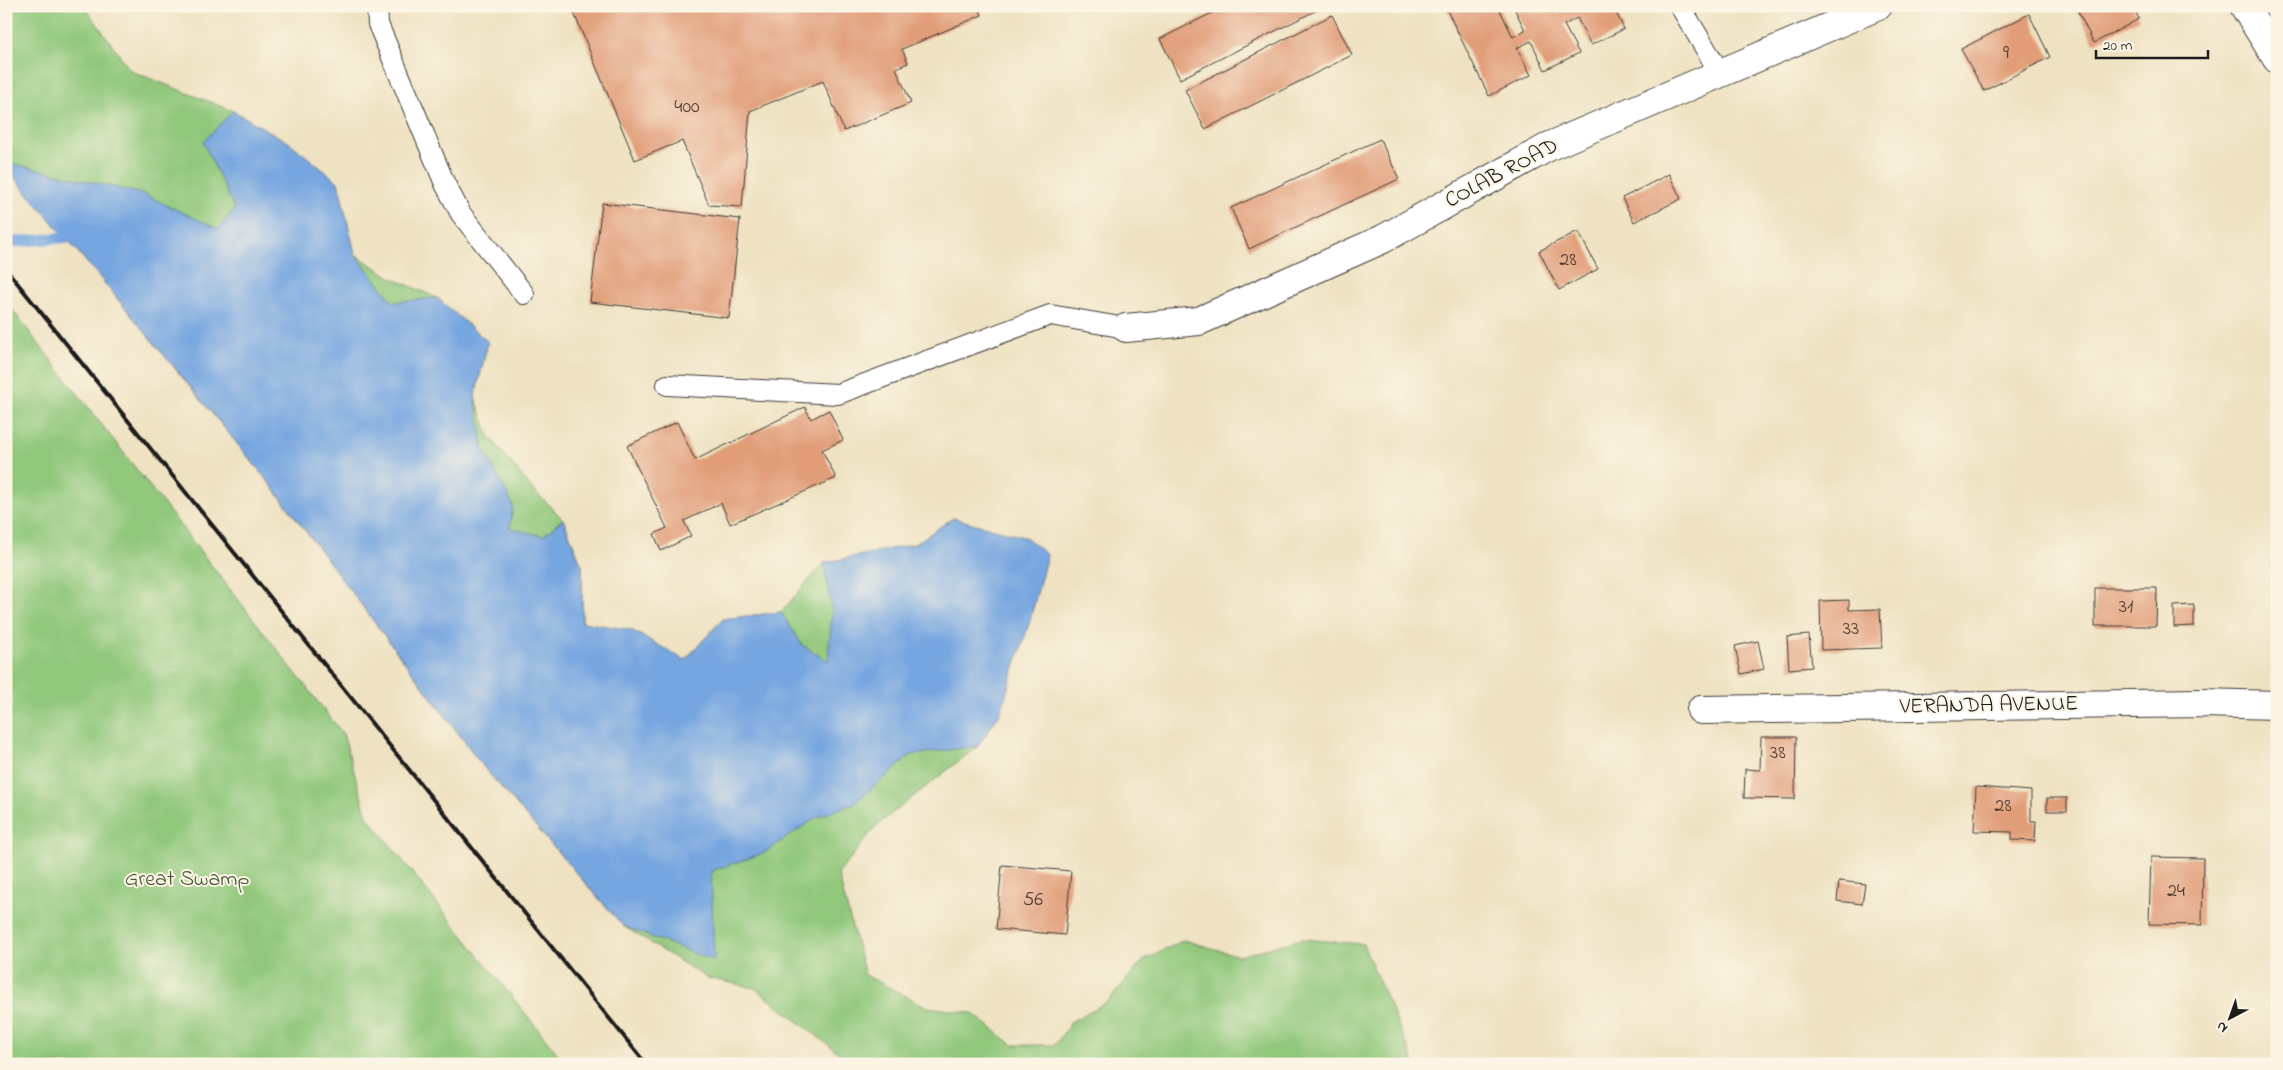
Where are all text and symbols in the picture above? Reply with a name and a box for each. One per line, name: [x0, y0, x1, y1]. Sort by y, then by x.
scale bar: [2096, 28, 2208, 60]
text: 20 m: [2103, 35, 2133, 57]
house number: 9: [2003, 39, 2009, 68]
house number: 400: [674, 93, 700, 122]
street label: COLAB ROAD: [1440, 131, 1564, 217]
house number: 28: [1559, 246, 1577, 275]
house number: 31: [2119, 593, 2133, 622]
house number: 33: [1843, 615, 1859, 644]
street label: VERANDA AVENUE: [1898, 688, 2079, 724]
house number: 38: [1770, 739, 1786, 768]
house number: 28: [1994, 792, 2012, 821]
park label: Great Swamp: [125, 864, 249, 896]
house number: 24: [2167, 877, 2185, 906]
house number: 56: [1023, 886, 1043, 915]
north arrow: [2206, 992, 2256, 1042]
text: N: [2212, 1016, 2233, 1038]

